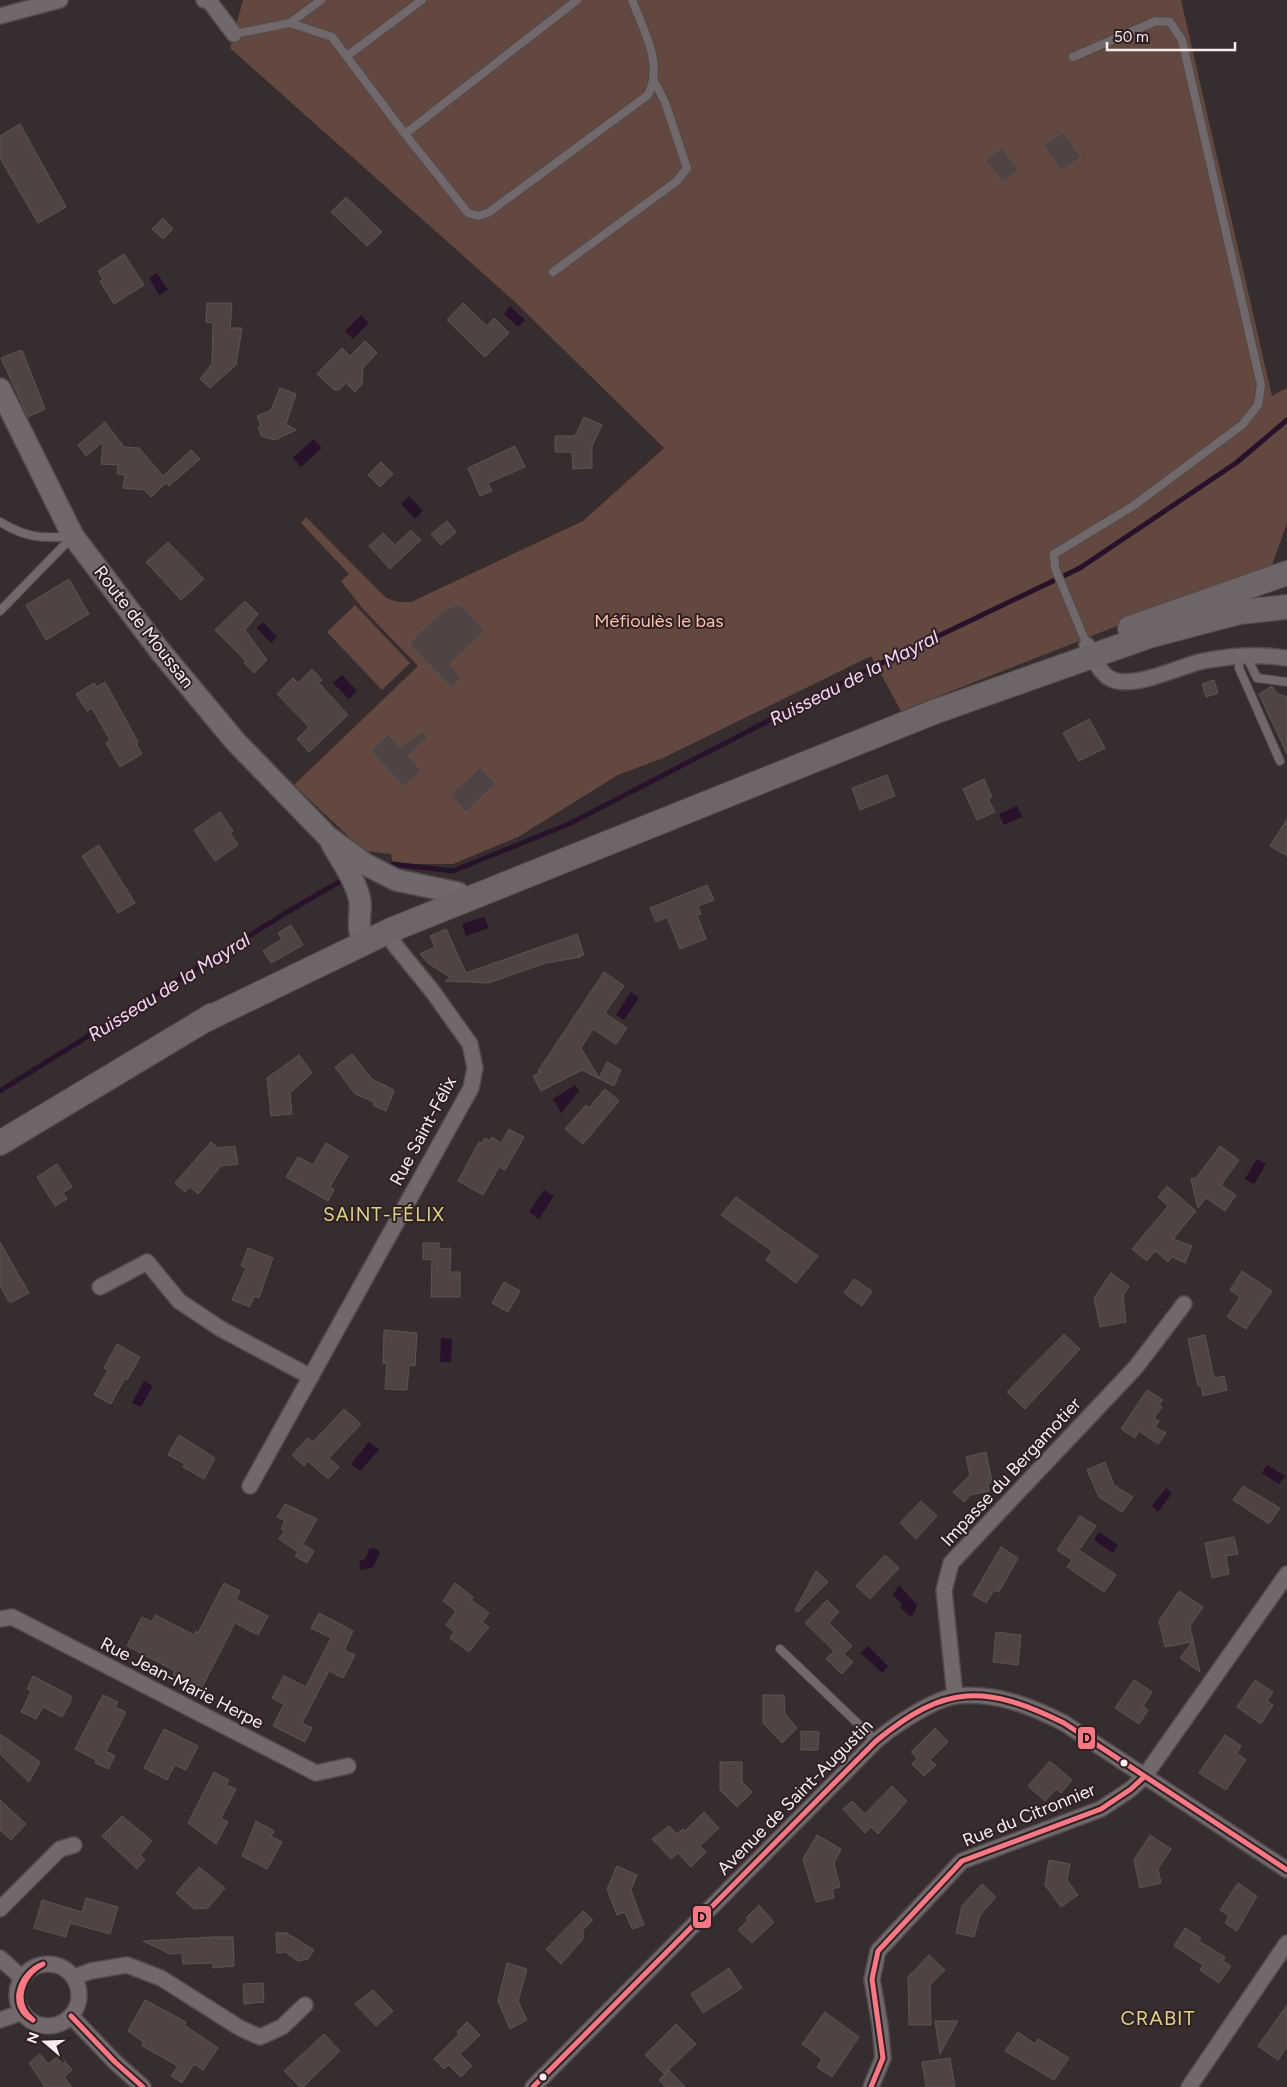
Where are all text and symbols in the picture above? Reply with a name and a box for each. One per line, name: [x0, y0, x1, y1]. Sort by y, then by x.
scale bar: [1107, 20, 1234, 52]
text: 50 m: [1114, 28, 1149, 46]
street label: Route de Moussan: [89, 561, 199, 693]
park label: Méfioulès le bas: [594, 610, 724, 632]
water label: Ruisseau de la Mayral: [765, 625, 943, 731]
water label: Ruisseau de la Mayral: [84, 927, 255, 1046]
street label: Rue Saint-Félix: [385, 1072, 461, 1189]
district label: SAINT-FÉLIX: [323, 1203, 445, 1226]
street label: Impasse du Bergamotier: [936, 1393, 1086, 1551]
street label: Rue Jean-Marie Herpe: [97, 1632, 267, 1734]
street label: Avenue de Saint-Augustin: [713, 1715, 877, 1879]
line badge: D: [1077, 1726, 1096, 1750]
text: D: [1082, 1730, 1092, 1747]
unlabelled marker: [1119, 1758, 1129, 1768]
street label: Rue du Citronnier: [959, 1778, 1099, 1852]
line badge: D: [692, 1905, 712, 1929]
text: D: [697, 1909, 707, 1926]
district label: CRABIT: [1120, 2006, 1196, 2030]
north arrow: [20, 2017, 70, 2067]
text: N: [23, 2030, 43, 2046]
unlabelled marker: [538, 2072, 548, 2082]

